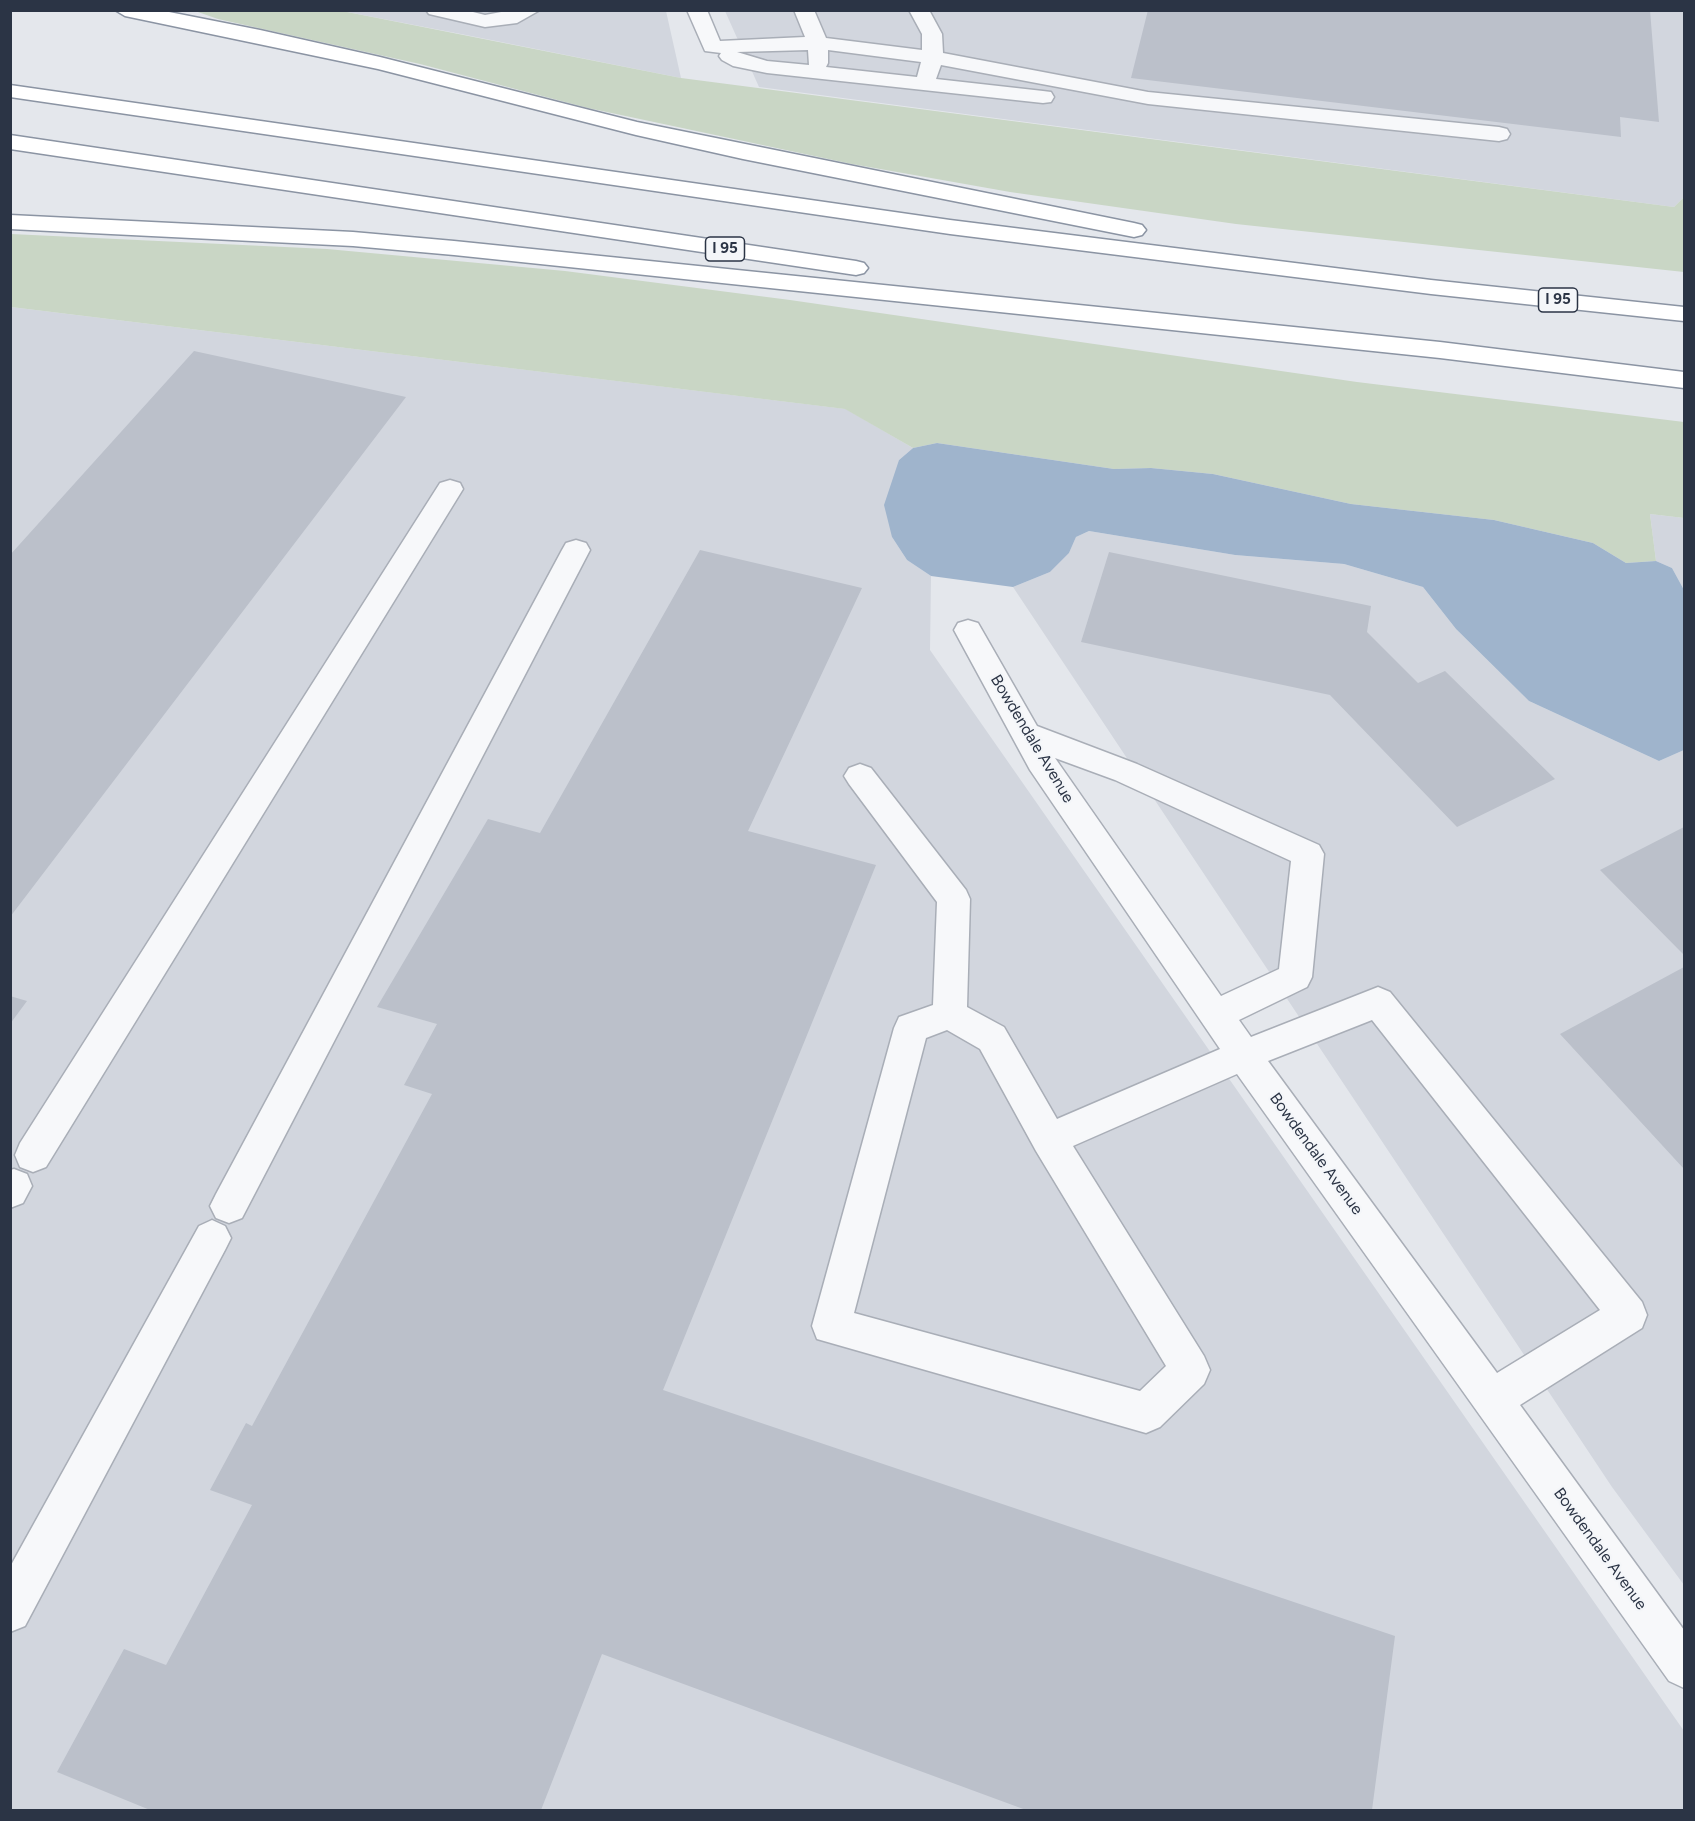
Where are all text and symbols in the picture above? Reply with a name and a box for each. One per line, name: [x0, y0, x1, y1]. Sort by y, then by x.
road number: I 95: [706, 237, 744, 261]
road number: I 95: [1538, 288, 1578, 312]
street label: Bowdendale Avenue: [986, 671, 1078, 807]
street label: Bowdendale Avenue: [1265, 1089, 1367, 1219]
street label: Bowdendale Avenue: [1549, 1484, 1651, 1614]

